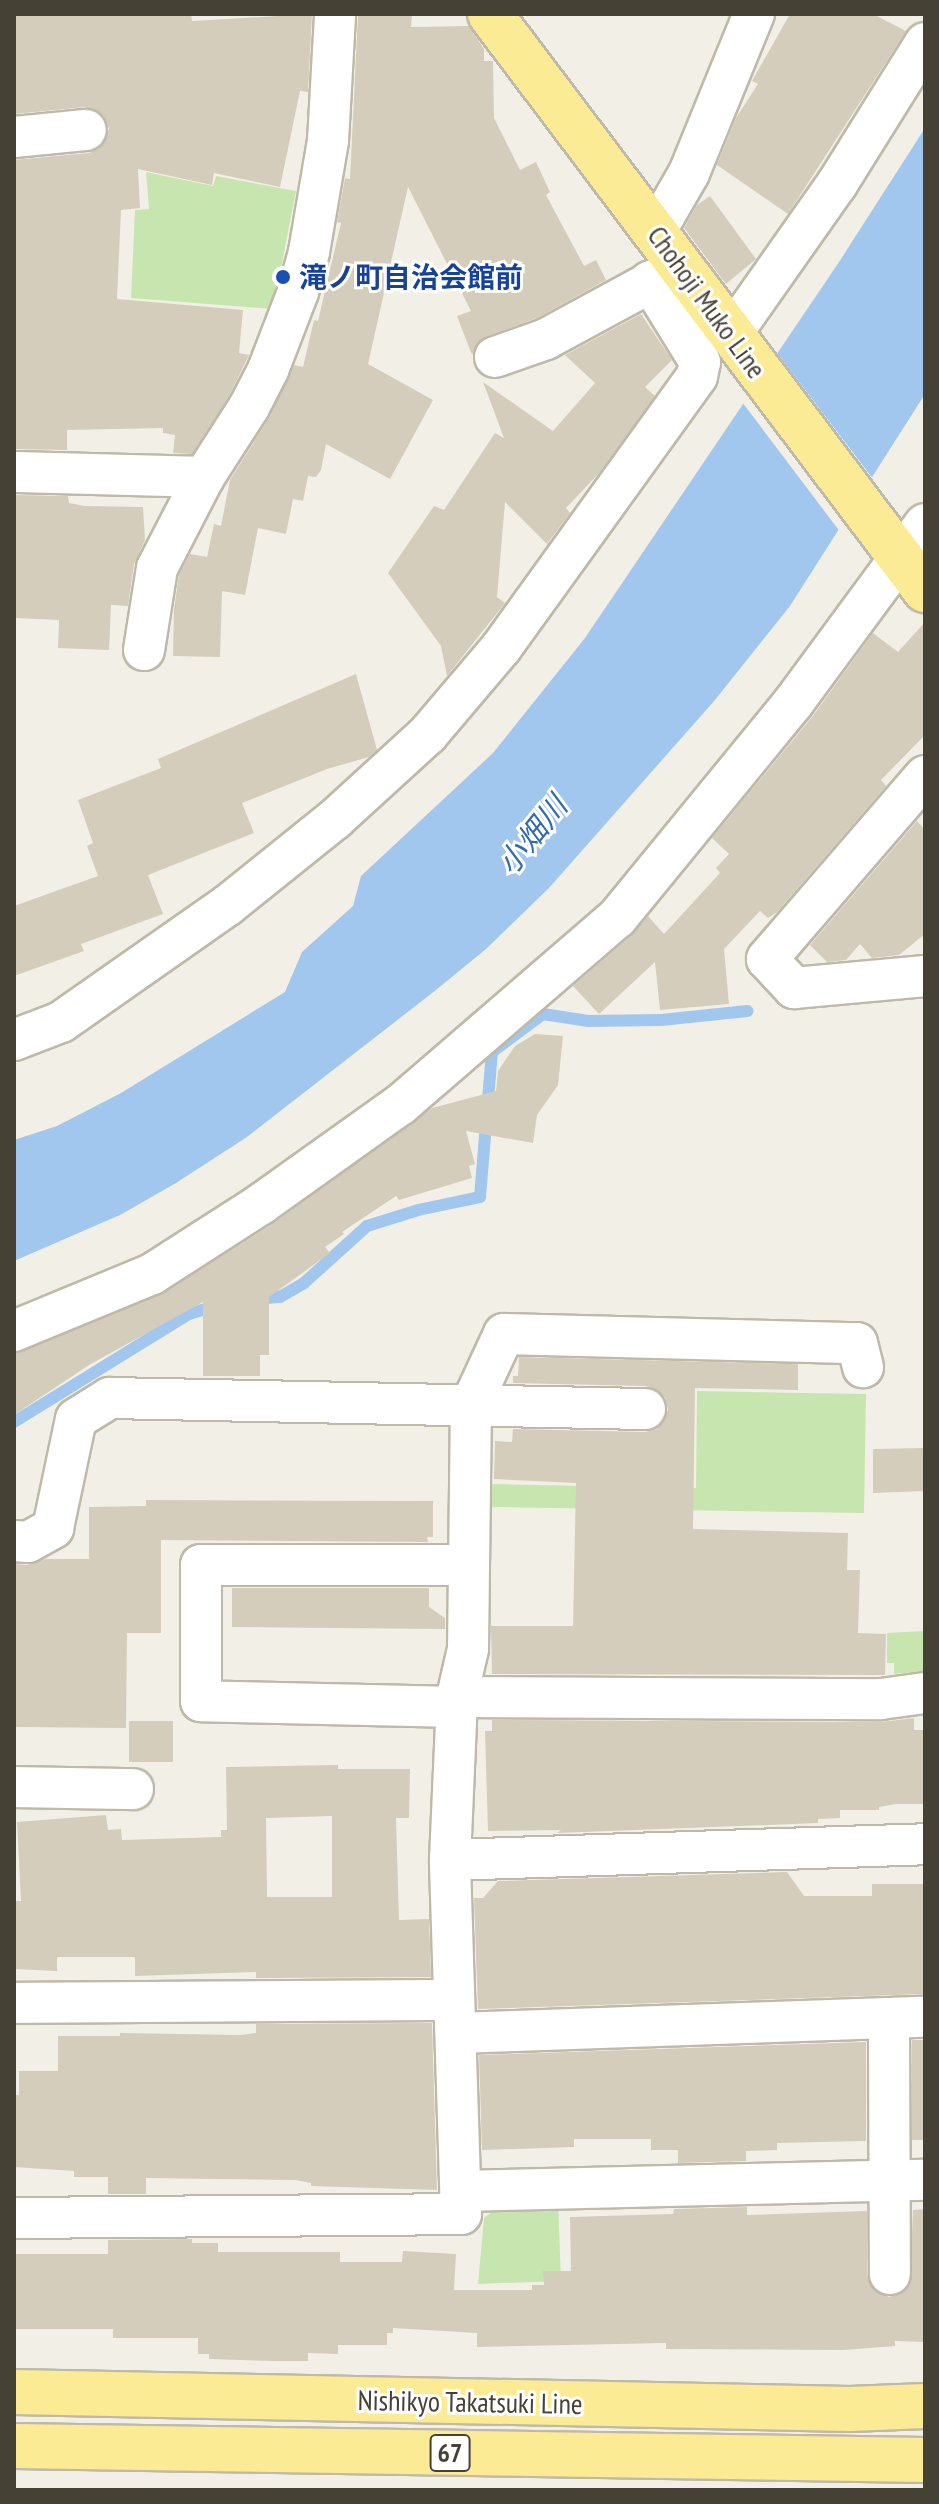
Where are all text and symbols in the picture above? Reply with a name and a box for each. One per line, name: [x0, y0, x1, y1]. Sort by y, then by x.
street label: Chohoji Muko Line: [641, 219, 773, 385]
place label: 滝ノ町自治会館前: [299, 260, 523, 294]
marker: 滝ノ町自治会館前: [274, 268, 292, 286]
water label: 小畑川: [490, 789, 574, 881]
street label: Nishikyo Takatsuki Line: [357, 2383, 583, 2421]
road number: 67: [428, 2431, 472, 2475]

